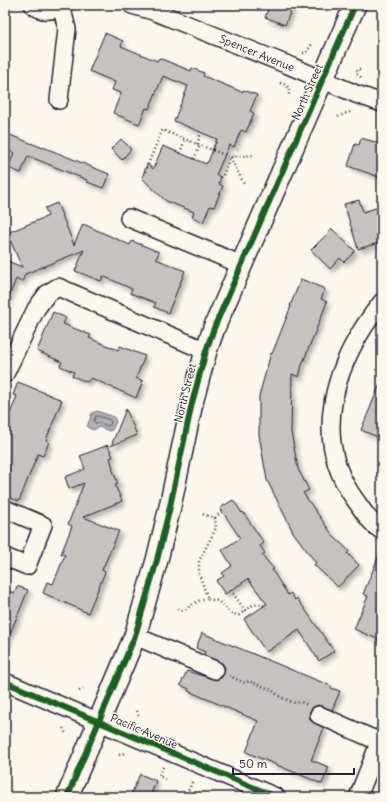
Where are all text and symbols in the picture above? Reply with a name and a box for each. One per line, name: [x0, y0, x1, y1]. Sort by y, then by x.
street label: Spencer Avenue: [217, 32, 297, 74]
street label: North Street: [288, 61, 326, 122]
street label: North Street: [171, 362, 199, 424]
street label: Pacific Avenue: [108, 711, 180, 751]
scale bar: [233, 750, 354, 776]
text: 50 m: [239, 756, 268, 771]

